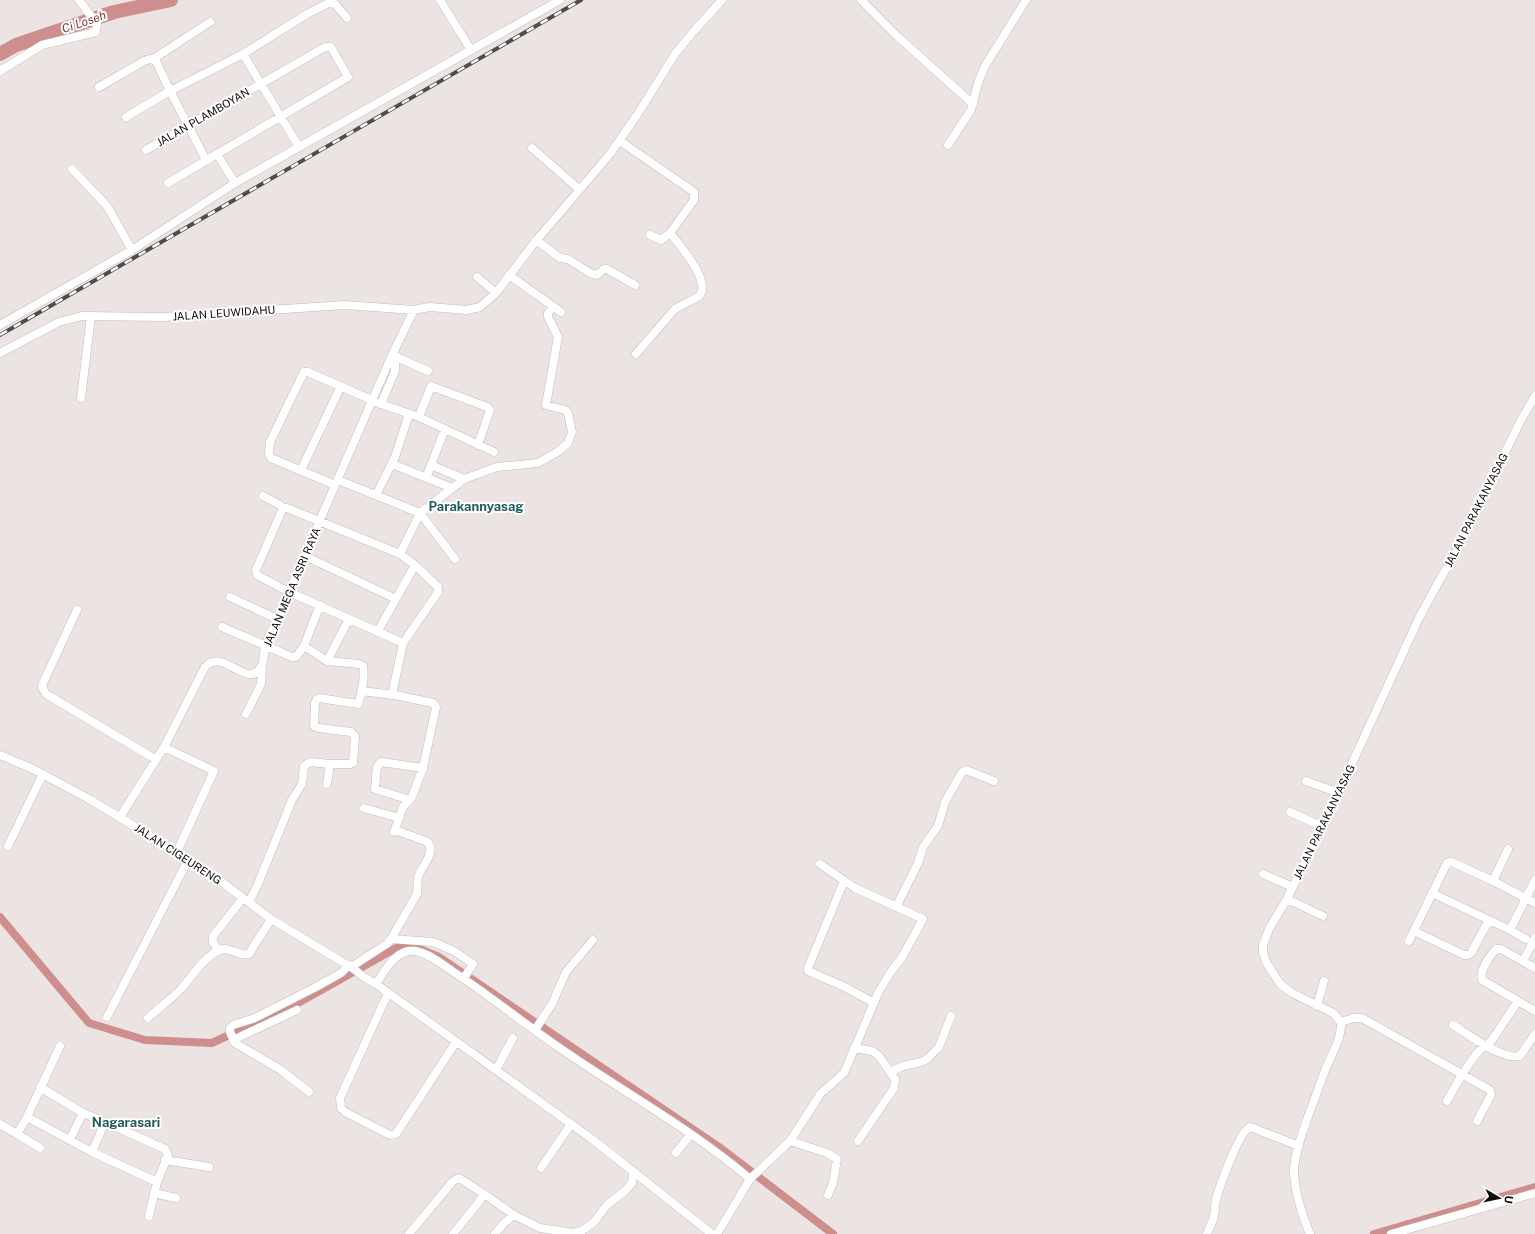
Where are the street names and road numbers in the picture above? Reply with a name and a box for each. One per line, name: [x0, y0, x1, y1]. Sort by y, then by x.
street label: JALAN PLAMBOYAN: [154, 86, 252, 148]
street label: JALAN LEUWIDAHU: [172, 303, 276, 323]
street label: JALAN PARAKANYASAG: [1442, 451, 1510, 569]
street label: JALAN MEGA ASRI RAYA: [261, 525, 323, 648]
street label: JALAN PARAKANYASAG: [1291, 763, 1357, 881]
street label: JALAN CIGEURENG: [132, 821, 224, 887]

